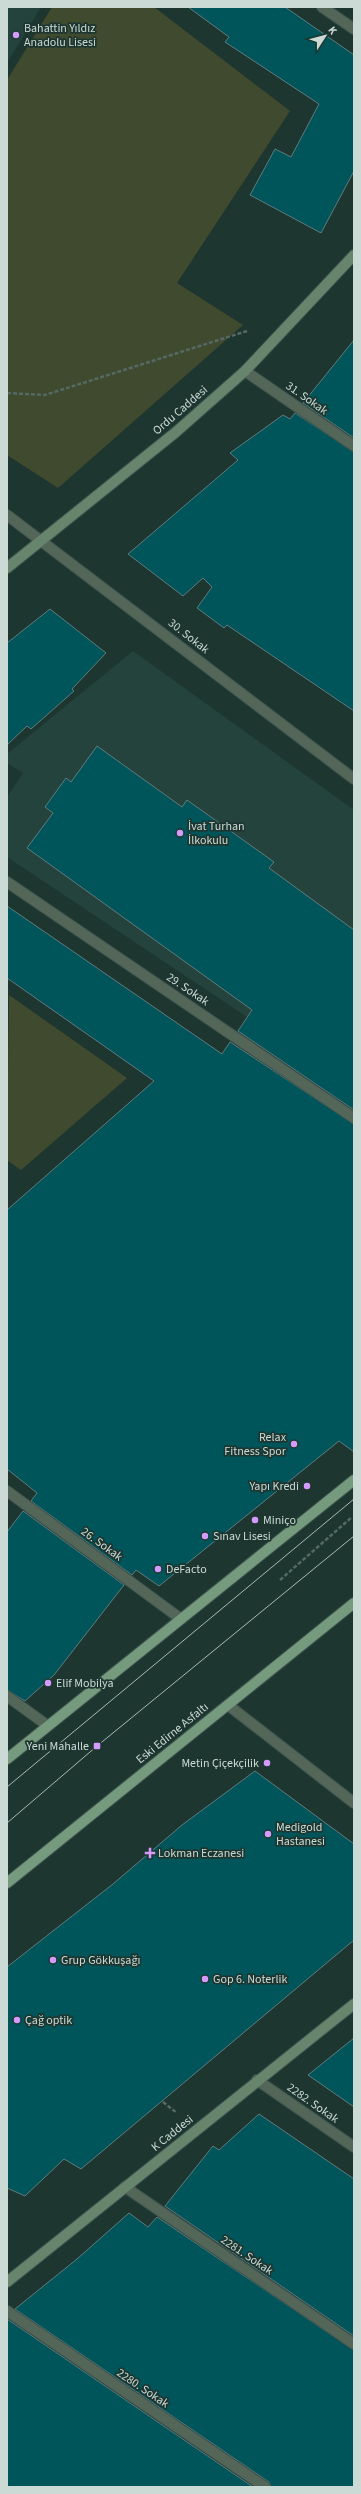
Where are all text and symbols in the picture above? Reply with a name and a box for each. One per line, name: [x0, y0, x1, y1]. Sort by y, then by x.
north arrow: [305, 16, 345, 56]
place label: Bahattin Yıldız Anadolu Lisesi: [24, 20, 96, 51]
text: K: [325, 23, 341, 38]
marker: Bahattin Yıldız Anadolu Lisesi: [11, 30, 21, 40]
street label: 31. Sokak: [282, 378, 331, 419]
street label: Ordu Caddesi: [149, 382, 212, 439]
street label: 30. Sokak: [165, 615, 213, 658]
place label: İvat Turhan İlkokulu: [188, 818, 245, 849]
marker: İvat Turhan İlkokulu: [175, 828, 185, 838]
street label: 29. Sokak: [163, 969, 212, 1010]
place label: Relax Fitness Spor: [224, 1429, 287, 1460]
marker: Relax Fitness Spor: [289, 1439, 299, 1449]
place label: Yapı Kredi: [248, 1478, 299, 1495]
marker: Yapı Kredi: [302, 1481, 312, 1491]
place label: Miniço: [263, 1512, 296, 1529]
marker: Miniço: [250, 1515, 260, 1525]
street label: 26. Sokak: [77, 1523, 126, 1565]
place label: Sınav Lisesi: [213, 1528, 271, 1545]
marker: Sınav Lisesi: [200, 1531, 210, 1541]
place label: DeFacto: [166, 1561, 207, 1578]
marker: DeFacto: [153, 1564, 163, 1574]
place label: Elif Mobilya: [56, 1675, 114, 1692]
marker: Elif Mobilya: [43, 1678, 53, 1688]
street label: Eski Edirne Asfaltı: [132, 1699, 212, 1768]
place label: Yeni Mahalle: [25, 1738, 89, 1755]
marker: Yeni Mahalle: [92, 1741, 102, 1751]
place label: Metin Çiçekçilik: [181, 1755, 259, 1772]
marker: Metin Çiçekçilik: [262, 1758, 272, 1768]
place label: Medigold Hastanesi: [276, 1819, 325, 1850]
marker: Medigold Hastanesi: [263, 1829, 273, 1839]
place label: Lokman Eczanesi: [158, 1845, 244, 1862]
marker: Lokman Eczanesi: [145, 1848, 155, 1858]
place label: Grup Gökkuşağı: [61, 1952, 140, 1969]
marker: Grup Gökkuşağı: [48, 1955, 58, 1965]
place label: Gop 6. Noterlik: [213, 1971, 287, 1988]
marker: Gop 6. Noterlik: [200, 1974, 210, 1984]
place label: Çağ optik: [25, 2012, 72, 2029]
marker: Çağ optik: [12, 2015, 22, 2025]
street label: 2282. Sokak: [283, 2079, 342, 2128]
street label: K Caddesi: [148, 2111, 197, 2156]
street label: 2281. Sokak: [217, 2232, 276, 2279]
street label: 2280. Sokak: [113, 2365, 172, 2412]

